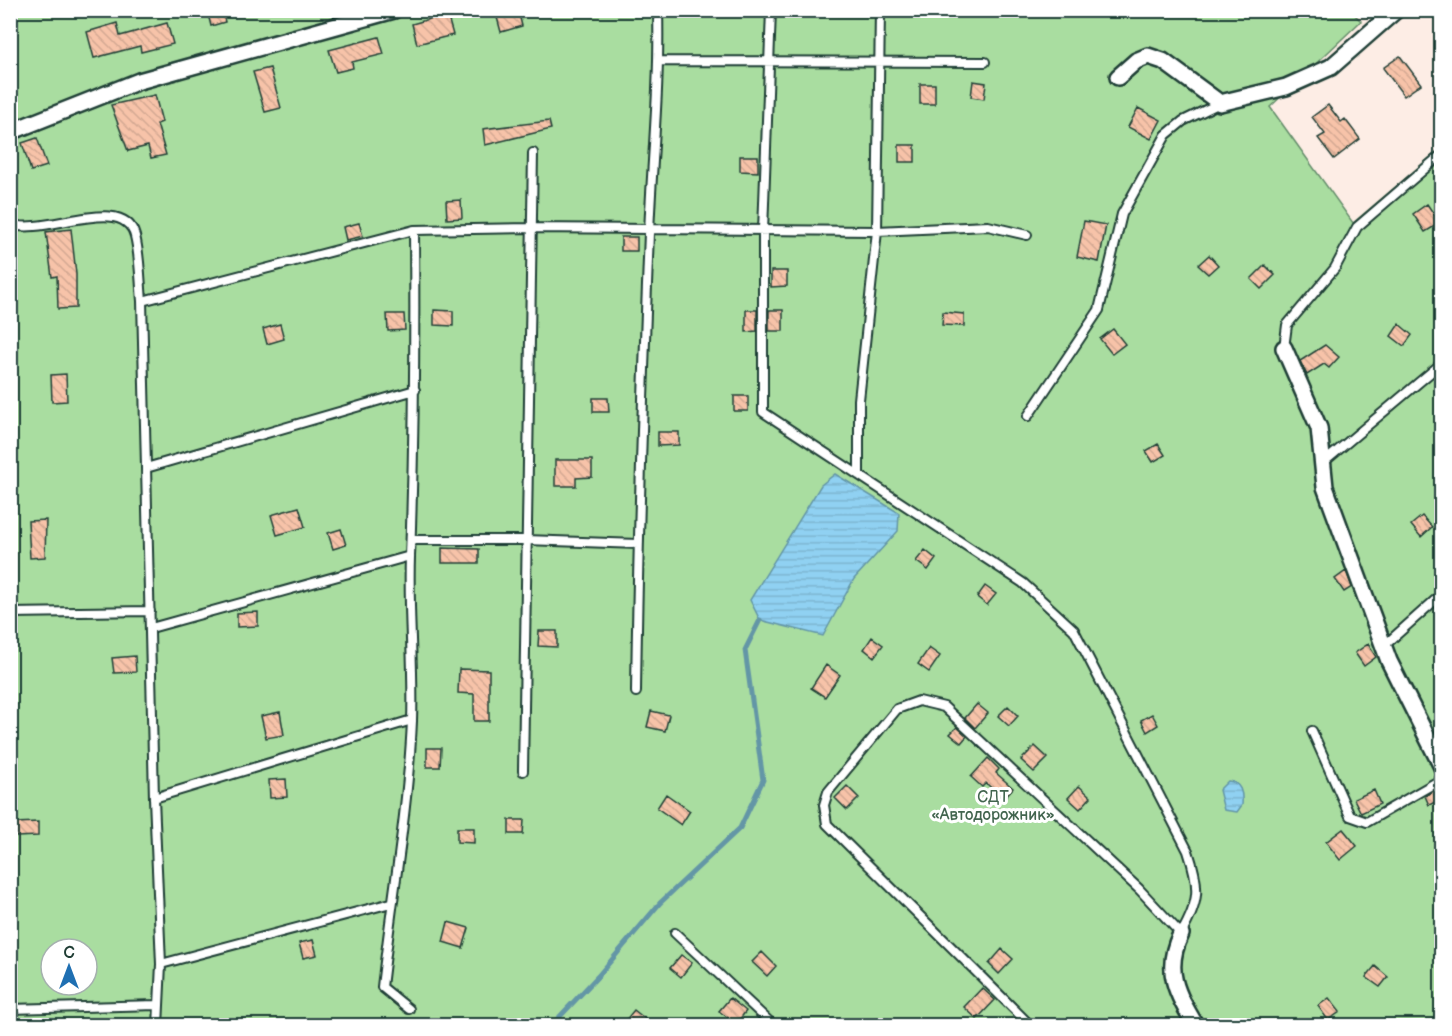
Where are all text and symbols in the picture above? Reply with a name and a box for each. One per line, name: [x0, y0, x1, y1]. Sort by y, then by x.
park label: СДТ «Автодорожник»: [931, 788, 1055, 825]
north arrow: [39, 937, 99, 997]
text: С: [63, 944, 75, 963]

